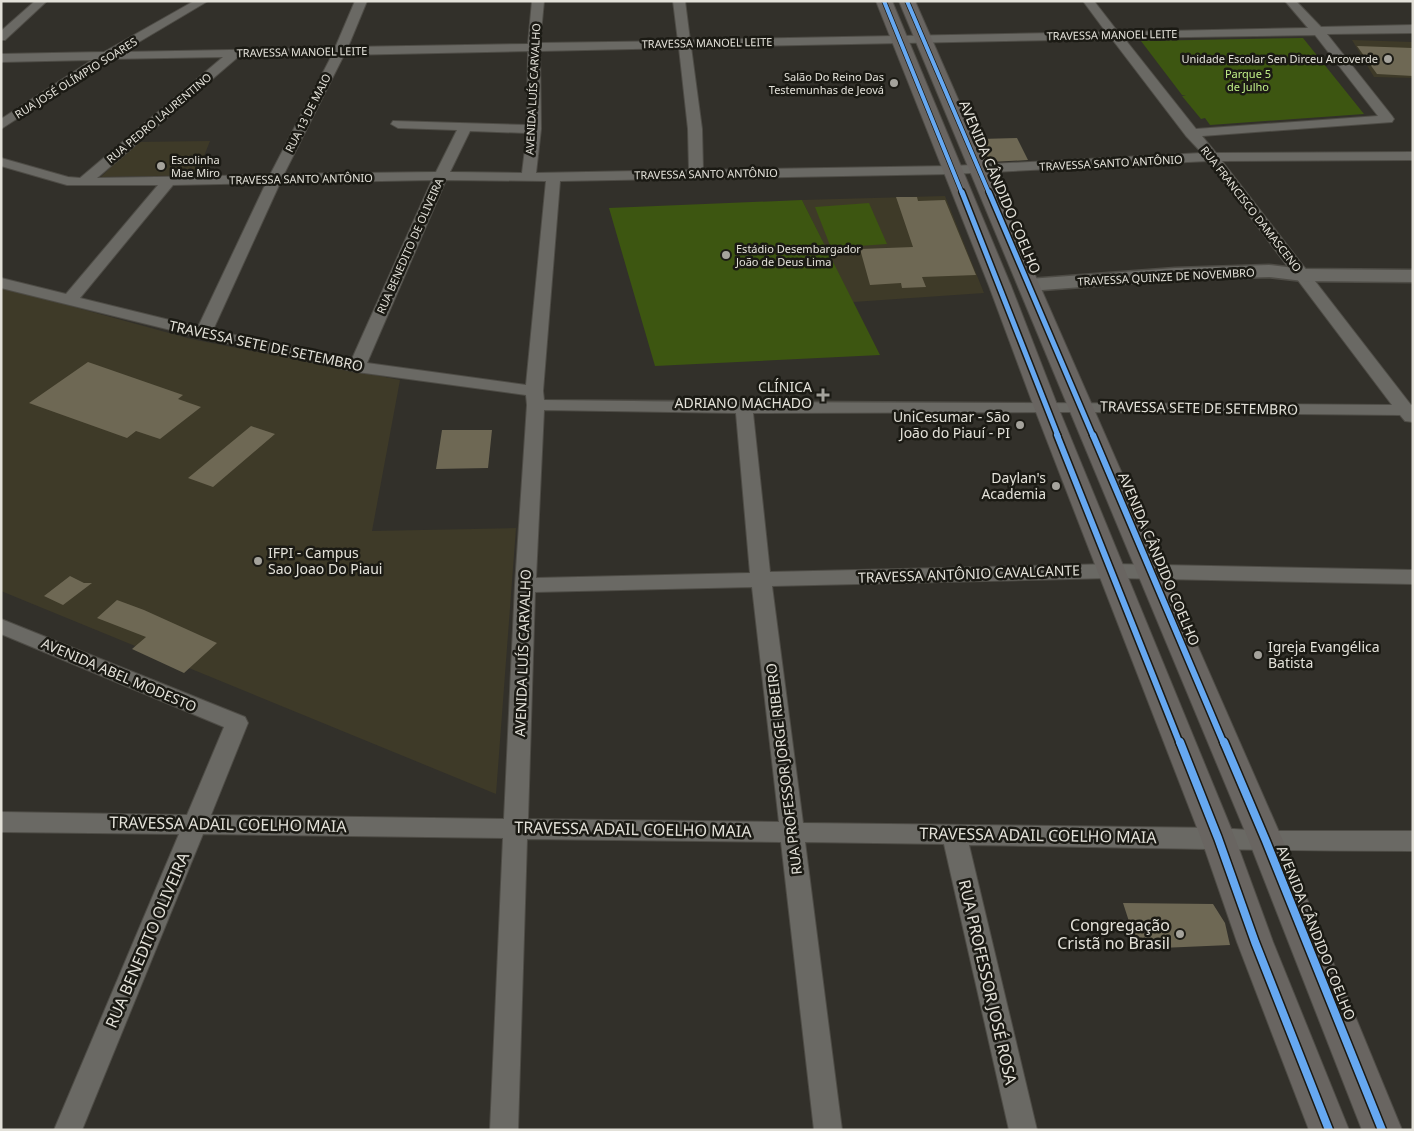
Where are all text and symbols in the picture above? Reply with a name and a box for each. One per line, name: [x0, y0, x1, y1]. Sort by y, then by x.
street label: AVENIDA LUÍS CARVALHO: [522, 23, 543, 155]
street label: TRAVESSA MANOEL LEITE: [1046, 26, 1178, 43]
street label: RUA JOSÉ OLÍMPIO SOARES: [12, 34, 140, 121]
street label: TRAVESSA MANOEL LEITE: [641, 34, 773, 51]
street label: TRAVESSA MANOEL LEITE: [236, 43, 368, 60]
place label: Unidade Escolar Sen Dirceu Arcoverde: [1181, 51, 1378, 66]
marker: Unidade Escolar Sen Dirceu Arcoverde: [1382, 53, 1394, 65]
park label: Parque 5 de Julho: [1225, 66, 1271, 94]
street label: RUA PEDRO LAURENTINO: [103, 69, 214, 166]
place label: Salão Do Reino Das Testemunhas de Jeová: [769, 69, 884, 97]
street label: RUA 13 DE MAIO: [281, 71, 334, 155]
marker: Salão Do Reino Das Testemunhas de Jeová: [888, 77, 900, 89]
street label: AVENIDA CÂNDIDO COELHO: [955, 97, 1046, 276]
street label: RUA FRANCISCO DAMASCENO: [1198, 143, 1305, 275]
street label: TRAVESSA SANTO ANTÔNIO: [1039, 151, 1183, 174]
place label: Escolinha Mae Miro: [171, 152, 220, 180]
marker: Escolinha Mae Miro: [155, 160, 167, 172]
street label: TRAVESSA SANTO ANTÔNIO: [634, 165, 778, 182]
street label: TRAVESSA SANTO ANTÔNIO: [229, 170, 373, 187]
street label: RUA BENEDITO DE OLIVEIRA: [373, 175, 447, 316]
place label: Estádio Desembargador João de Deus Lima: [735, 241, 861, 269]
marker: Estádio Desembargador João de Deus Lima: [720, 249, 732, 261]
street label: TRAVESSA QUINZE DE NOVEMBRO: [1077, 264, 1255, 289]
street label: TRAVESSA SETE DE SETEMBRO: [167, 316, 365, 375]
place label: CLÍNICA ADRIANO MACHADO: [675, 377, 812, 412]
marker: CLÍNICA ADRIANO MACHADO: [816, 388, 830, 402]
street label: TRAVESSA SETE DE SETEMBRO: [1100, 396, 1298, 419]
place label: UniCesumar - São João do Piauí - PI: [893, 407, 1010, 442]
marker: UniCesumar - São João do Piauí - PI: [1014, 419, 1026, 431]
place label: Daylan's Academia: [981, 468, 1046, 503]
street label: AVENIDA CÂNDIDO COELHO: [1114, 469, 1205, 648]
marker: Daylan's Academia: [1050, 480, 1062, 492]
place label: IFPI - Campus Sao Joao Do Piaui: [268, 543, 382, 578]
marker: IFPI - Campus Sao Joao Do Piaui: [252, 555, 264, 567]
street label: TRAVESSA ANTÔNIO CAVALCANTE: [858, 560, 1080, 587]
street label: AVENIDA LUÍS CARVALHO: [510, 569, 535, 737]
street label: AVENIDA ABEL MODESTO: [39, 633, 200, 716]
place label: Igreja Evangélica Batista: [1268, 637, 1380, 672]
marker: Igreja Evangélica Batista: [1252, 649, 1264, 661]
street label: RUA PROFESSOR JORGE RIBEIRO: [761, 662, 806, 876]
street label: TRAVESSA ADAIL COELHO MAIA: [109, 811, 348, 837]
street label: TRAVESSA ADAIL COELHO MAIA: [514, 816, 753, 842]
street label: TRAVESSA ADAIL COELHO MAIA: [919, 822, 1158, 848]
street label: AVENIDA CÂNDIDO COELHO: [1273, 843, 1360, 1023]
street label: RUA BENEDITO OLIVEIRA: [100, 848, 194, 1031]
street label: RUA PROFESSOR JOSÉ ROSA: [954, 877, 1022, 1087]
place label: Congregação Cristã no Brasil: [1057, 914, 1170, 954]
marker: Congregação Cristã no Brasil: [1174, 928, 1186, 940]

